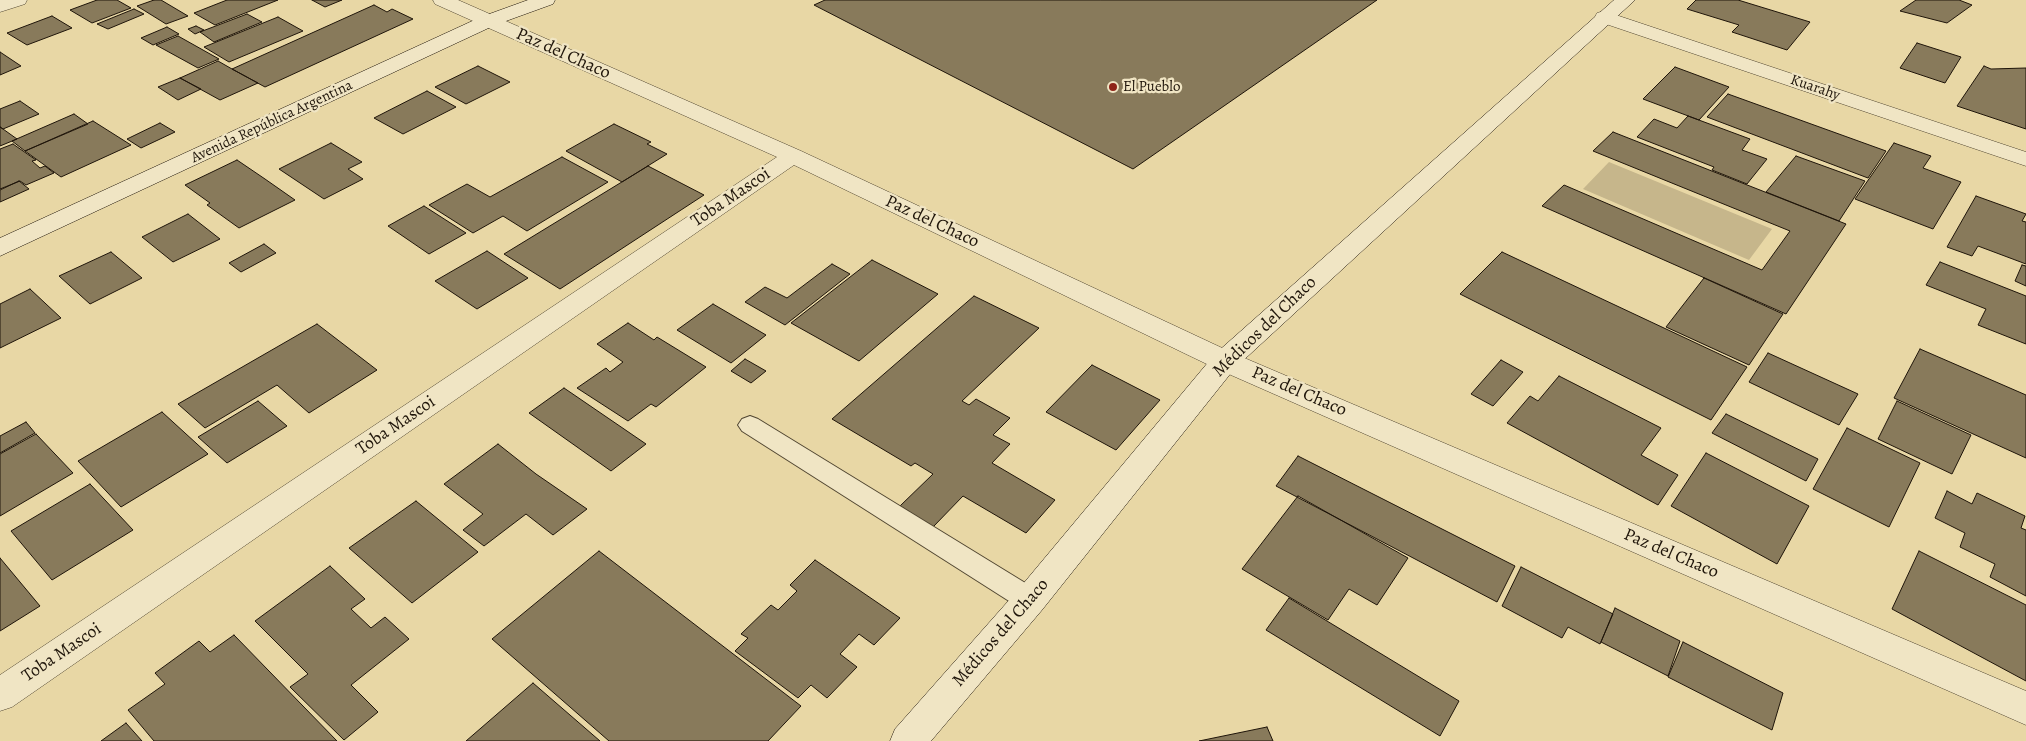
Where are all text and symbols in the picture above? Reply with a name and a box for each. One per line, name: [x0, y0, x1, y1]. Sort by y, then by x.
street label: Paz del Chaco: [512, 24, 614, 84]
street label: Kuarahy: [1788, 71, 1842, 105]
street label: Avenida República Argentina: [188, 77, 356, 167]
place label: El Pueblo: [1123, 78, 1180, 96]
marker: El Pueblo: [1107, 81, 1119, 93]
street label: Toba Mascoi: [687, 164, 775, 232]
street label: Paz del Chaco: [882, 191, 982, 253]
street label: Médicos del Chaco: [1209, 272, 1321, 382]
street label: Paz del Chaco: [1248, 362, 1350, 422]
street label: Toba Mascoi: [352, 392, 440, 460]
street label: Paz del Chaco: [1620, 524, 1722, 584]
street label: Médicos del Chaco: [948, 575, 1054, 691]
street label: Toba Mascoi: [18, 619, 106, 687]

